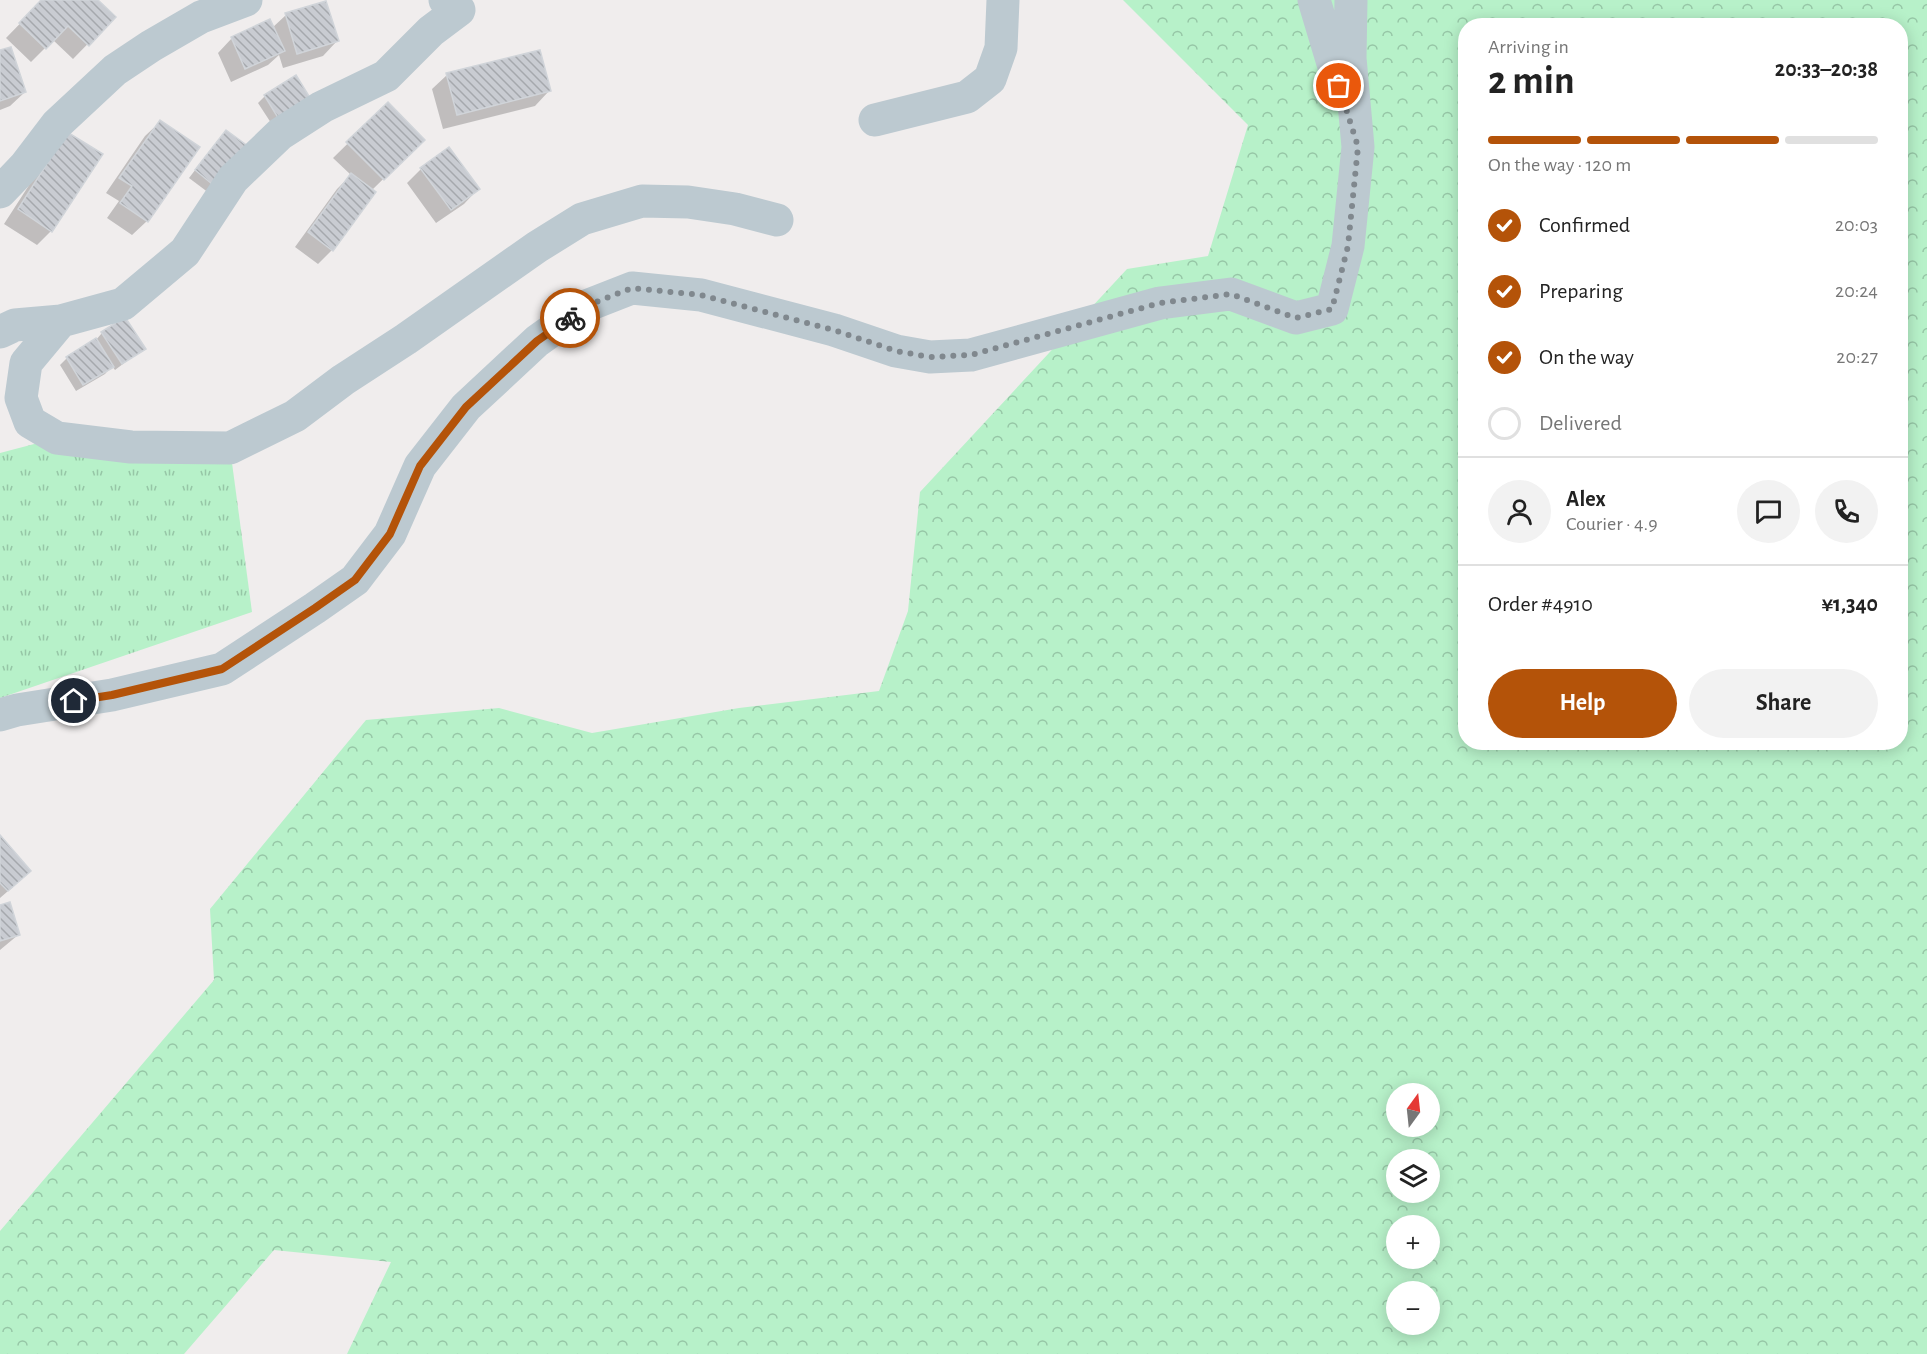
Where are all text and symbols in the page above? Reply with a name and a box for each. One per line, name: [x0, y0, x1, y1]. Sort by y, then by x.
text: Arriving in: [1488, 37, 1569, 57]
text: 20:33–20:38: [1775, 58, 1878, 80]
pin: [1313, 60, 1364, 111]
text: 2 min: [1488, 62, 1575, 101]
icon: bag: [1322, 69, 1355, 102]
text: On the way · 120 m: [1488, 155, 1631, 175]
icon: check: [1488, 209, 1521, 242]
text: Confirmed: [1539, 214, 1630, 236]
text: 20:03: [1835, 215, 1878, 235]
icon: check: [1488, 275, 1521, 308]
text: Preparing: [1539, 280, 1623, 302]
text: 20:24: [1835, 281, 1878, 301]
courier: [540, 288, 600, 348]
icon: bike: [554, 302, 587, 335]
icon: check: [1488, 341, 1521, 374]
text: On the way: [1539, 346, 1634, 368]
text: 20:27: [1836, 347, 1878, 367]
text: Delivered: [1539, 412, 1622, 434]
button: person: [1488, 480, 1551, 543]
button: chat: [1737, 480, 1800, 543]
button: phone: [1815, 480, 1878, 543]
text: Alex: [1566, 488, 1606, 510]
text: Courier · 4.9: [1566, 514, 1658, 534]
text: Order #4910: [1488, 593, 1593, 615]
text: ¥1,340: [1821, 593, 1878, 615]
button: Help: [1488, 669, 1677, 738]
button: Share: [1689, 669, 1878, 738]
pin: [48, 675, 99, 726]
icon: home: [57, 684, 90, 717]
north arrow: [1386, 1083, 1440, 1137]
map controls: [1386, 1083, 1440, 1335]
button: layers: [1386, 1149, 1440, 1203]
button: +: [1386, 1215, 1440, 1269]
button: −: [1386, 1281, 1440, 1335]

